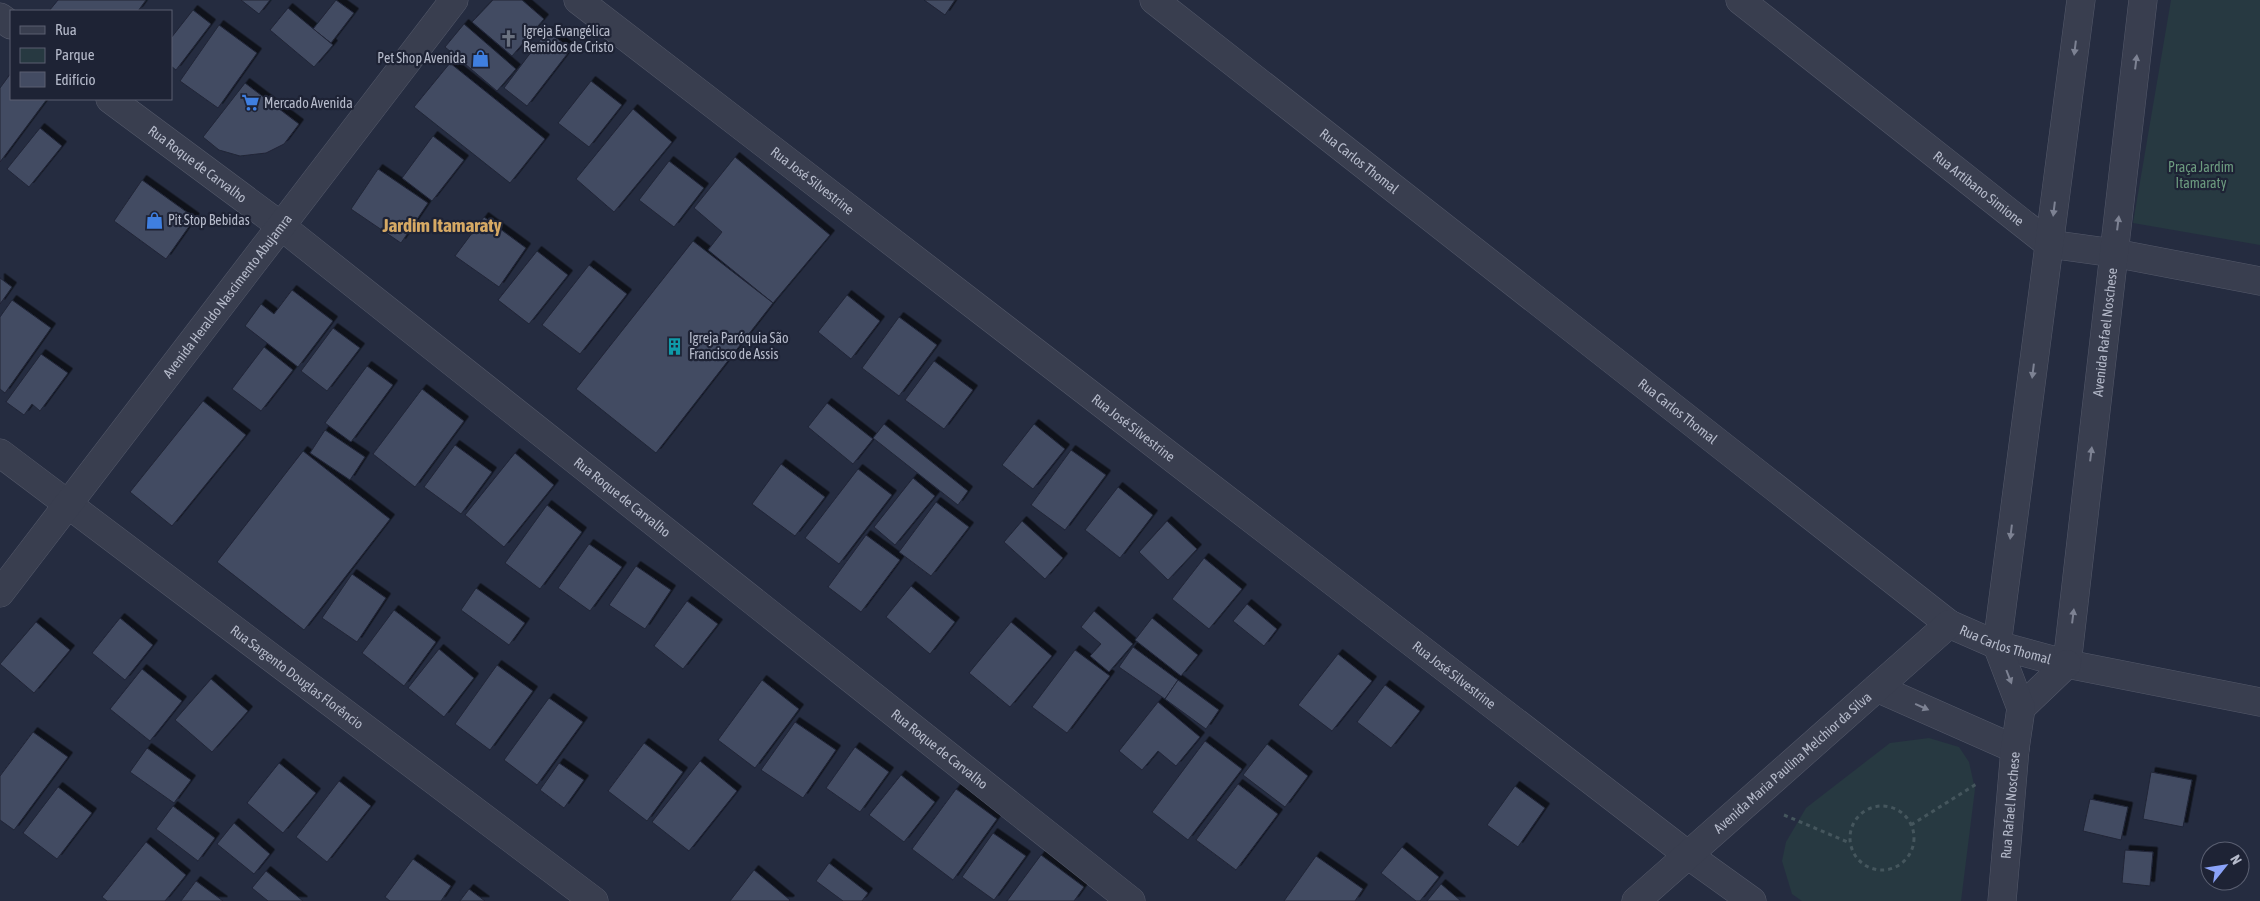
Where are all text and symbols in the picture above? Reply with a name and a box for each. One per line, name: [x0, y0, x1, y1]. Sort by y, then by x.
legend: [10, 10, 172, 100]
text: Rua: [55, 21, 77, 38]
place label: Igreja Evangélica Remidos de Cristo: [523, 23, 614, 55]
church icon: Igreja Evangélica Remidos de Cristo: [499, 29, 519, 49]
one-way arrow: [2071, 41, 2079, 57]
text: Parque: [55, 46, 95, 63]
shop icon: Pet Shop Avenida: [470, 48, 490, 68]
place label: Pet Shop Avenida: [377, 50, 466, 66]
one-way arrow: [2132, 53, 2140, 69]
text: Edifício: [55, 71, 96, 88]
supermarket icon: Mercado Avenida: [240, 93, 260, 113]
place label: Mercado Avenida: [264, 95, 353, 111]
street label: Rua Roque de Carvalho: [145, 122, 250, 206]
street label: Rua Carlos Thomal: [1317, 125, 1402, 197]
street label: Rua José Silvestrine: [768, 144, 857, 218]
street label: Rua Artibano Simione: [1930, 148, 2027, 229]
park label: Praça Jardim Itamaraty: [2168, 159, 2234, 191]
one-way arrow: [2049, 202, 2057, 218]
shop icon: Pit Stop Bebidas: [144, 210, 164, 230]
street label: Avenida Heraldo Nascimento Abujamra: [160, 211, 295, 381]
place label: Pit Stop Bebidas: [168, 212, 250, 228]
district label: Jardim Itamaraty: [381, 214, 502, 236]
one-way arrow: [2114, 215, 2122, 231]
street label: Avenida Rafael Noschese: [2090, 267, 2120, 397]
place label: Igreja Paróquia São Francisco de Assis: [689, 330, 789, 362]
building icon: Igreja Paróquia São Francisco de Assis: [665, 336, 685, 356]
one-way arrow: [2028, 363, 2036, 379]
street label: Rua Carlos Thomal: [1635, 375, 1721, 447]
street label: Rua José Silvestrine: [1089, 391, 1178, 465]
one-way arrow: [2087, 446, 2095, 462]
street label: Rua Roque de Carvalho: [571, 454, 674, 540]
one-way arrow: [2007, 524, 2015, 540]
one-way arrow: [2069, 607, 2077, 623]
street label: Rua Sargento Douglas Florêncio: [227, 622, 367, 732]
street label: Rua Carlos Thomal: [1957, 622, 2053, 667]
street label: Rua José Silvestrine: [1409, 638, 1499, 712]
one-way arrow: [2006, 669, 2013, 684]
street label: Avenida Maria Paulina Melchior da Silva: [1710, 689, 1875, 836]
one-way arrow: [1915, 704, 1929, 712]
street label: Rua Roque de Carvalho: [888, 706, 991, 792]
street label: Rua Rafael Noschese: [1998, 751, 2023, 860]
north arrow: [2200, 841, 2250, 891]
text: N: [2227, 852, 2245, 867]

